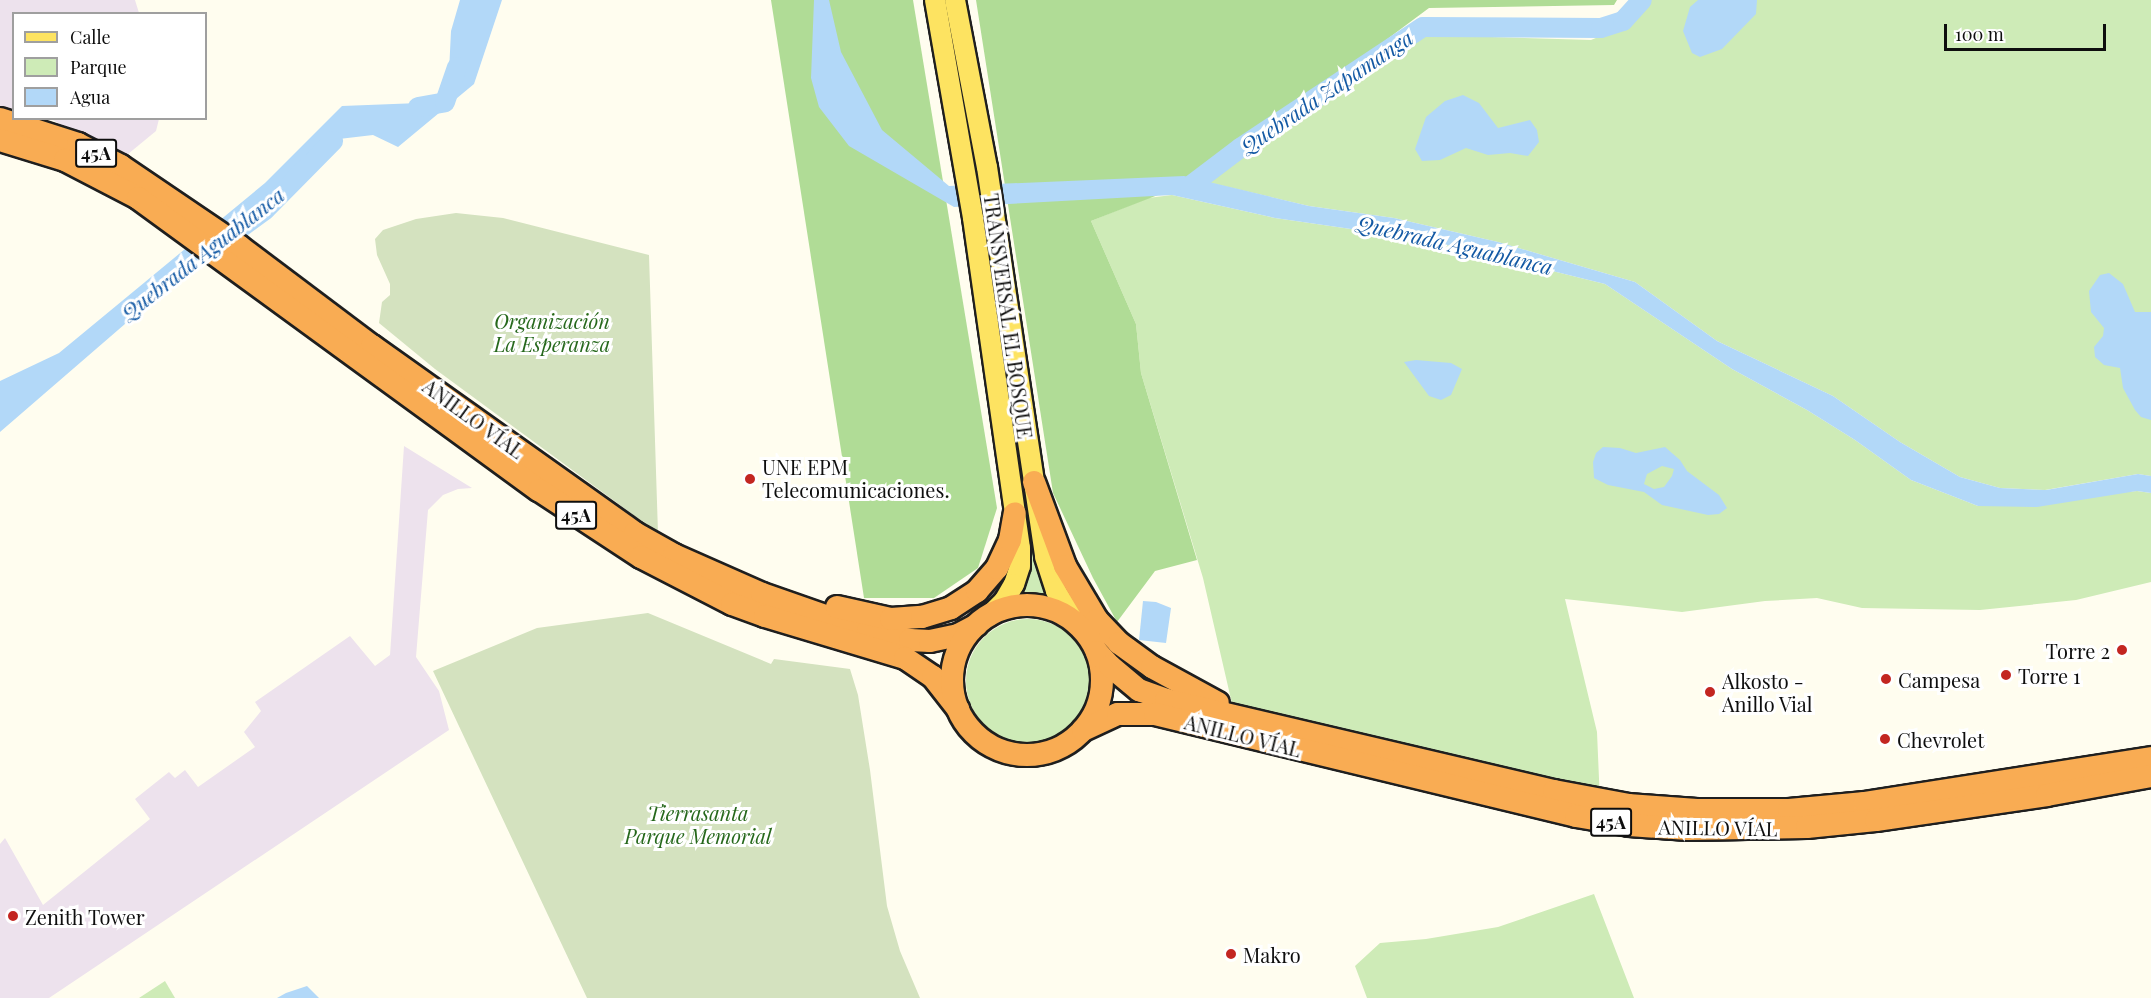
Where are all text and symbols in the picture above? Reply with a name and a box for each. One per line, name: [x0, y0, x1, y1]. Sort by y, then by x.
legend: [12, 12, 207, 120]
scale bar: [1947, 12, 2109, 50]
text: 100 m: [1955, 22, 2004, 46]
water label: Quebrada Zapamanga: [1235, 24, 1417, 158]
text: Calle: [70, 25, 111, 49]
text: Parque: [70, 55, 127, 79]
text: Agua: [70, 85, 110, 109]
road number: 45A: [75, 138, 117, 168]
water label: Quebrada Aguablanca: [115, 181, 289, 325]
street label: TRANSVERSAL EL BOSQUE: [980, 192, 1038, 440]
water label: Quebrada Aguablanca: [1355, 209, 1555, 279]
park label: Organización La Esperanza: [494, 309, 610, 356]
street label: ANILLO VÍAL: [419, 373, 529, 463]
place label: UNE EPM Telecomunicaciones.: [762, 455, 949, 502]
marker: UNE EPM Telecomunicaciones.: [743, 472, 757, 486]
road number: 45A: [555, 500, 597, 530]
place label: Torre 2: [2045, 638, 2110, 662]
marker: Torre 2: [2115, 643, 2129, 657]
place label: Torre 1: [2018, 663, 2080, 687]
place label: Campesa: [1898, 667, 1980, 691]
place label: Alkosto - Anillo Vial: [1722, 668, 1813, 715]
marker: Torre 1: [1999, 668, 2013, 682]
marker: Campesa: [1879, 672, 1893, 686]
marker: Alkosto - Anillo Vial: [1703, 685, 1717, 699]
street label: ANILLO VÍAL: [1182, 709, 1304, 761]
place label: Chevrolet: [1897, 727, 1984, 751]
marker: Chevrolet: [1878, 732, 1892, 746]
park label: Tierrasanta Parque Memorial: [624, 800, 772, 847]
road number: 45A: [1590, 807, 1632, 837]
street label: ANILLO VÍAL: [1658, 814, 1778, 840]
place label: Zenith Tower: [25, 904, 145, 928]
marker: Zenith Tower: [6, 909, 20, 923]
place label: Makro: [1243, 942, 1301, 966]
marker: Makro: [1224, 947, 1238, 961]

